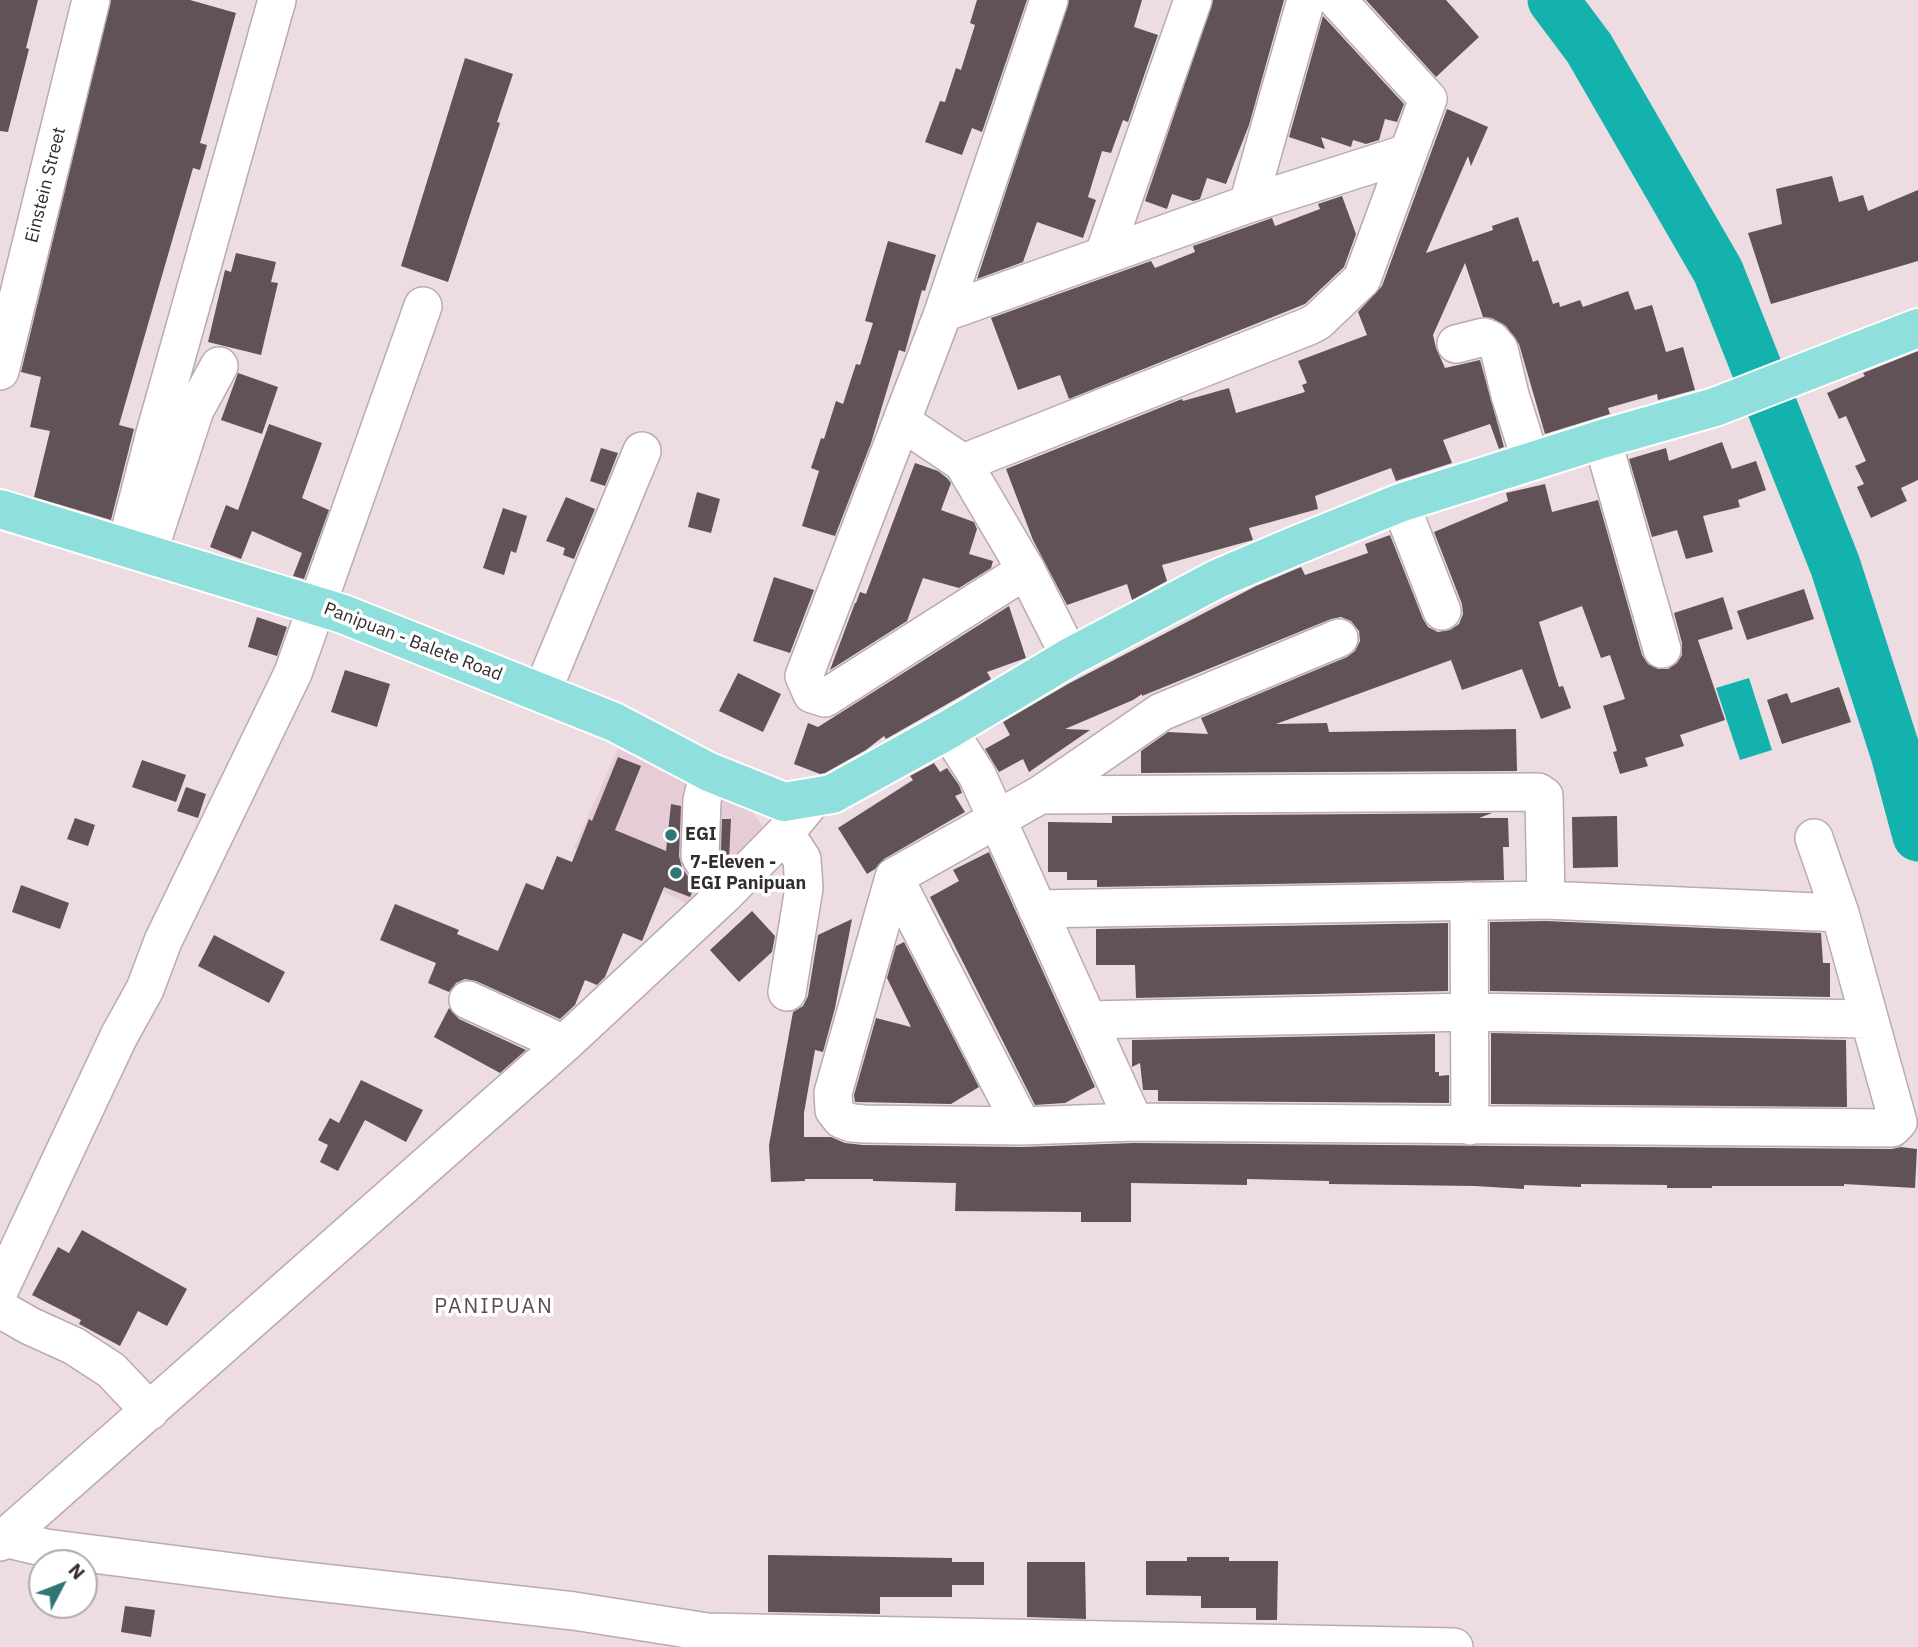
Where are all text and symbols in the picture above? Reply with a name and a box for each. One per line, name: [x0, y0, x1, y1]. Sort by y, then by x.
street label: Einstein Street: [21, 125, 71, 245]
street label: Panipuan - Balete Road: [321, 598, 505, 686]
place label: EGI: [685, 824, 717, 846]
marker: EGI: [663, 827, 679, 843]
place label: 7-Eleven - EGI Panipuan: [690, 852, 806, 894]
marker: 7-Eleven - EGI Panipuan: [668, 865, 684, 881]
district label: PANIPUAN: [435, 1294, 553, 1320]
north arrow: [28, 1549, 98, 1619]
text: N: [64, 1558, 91, 1584]

